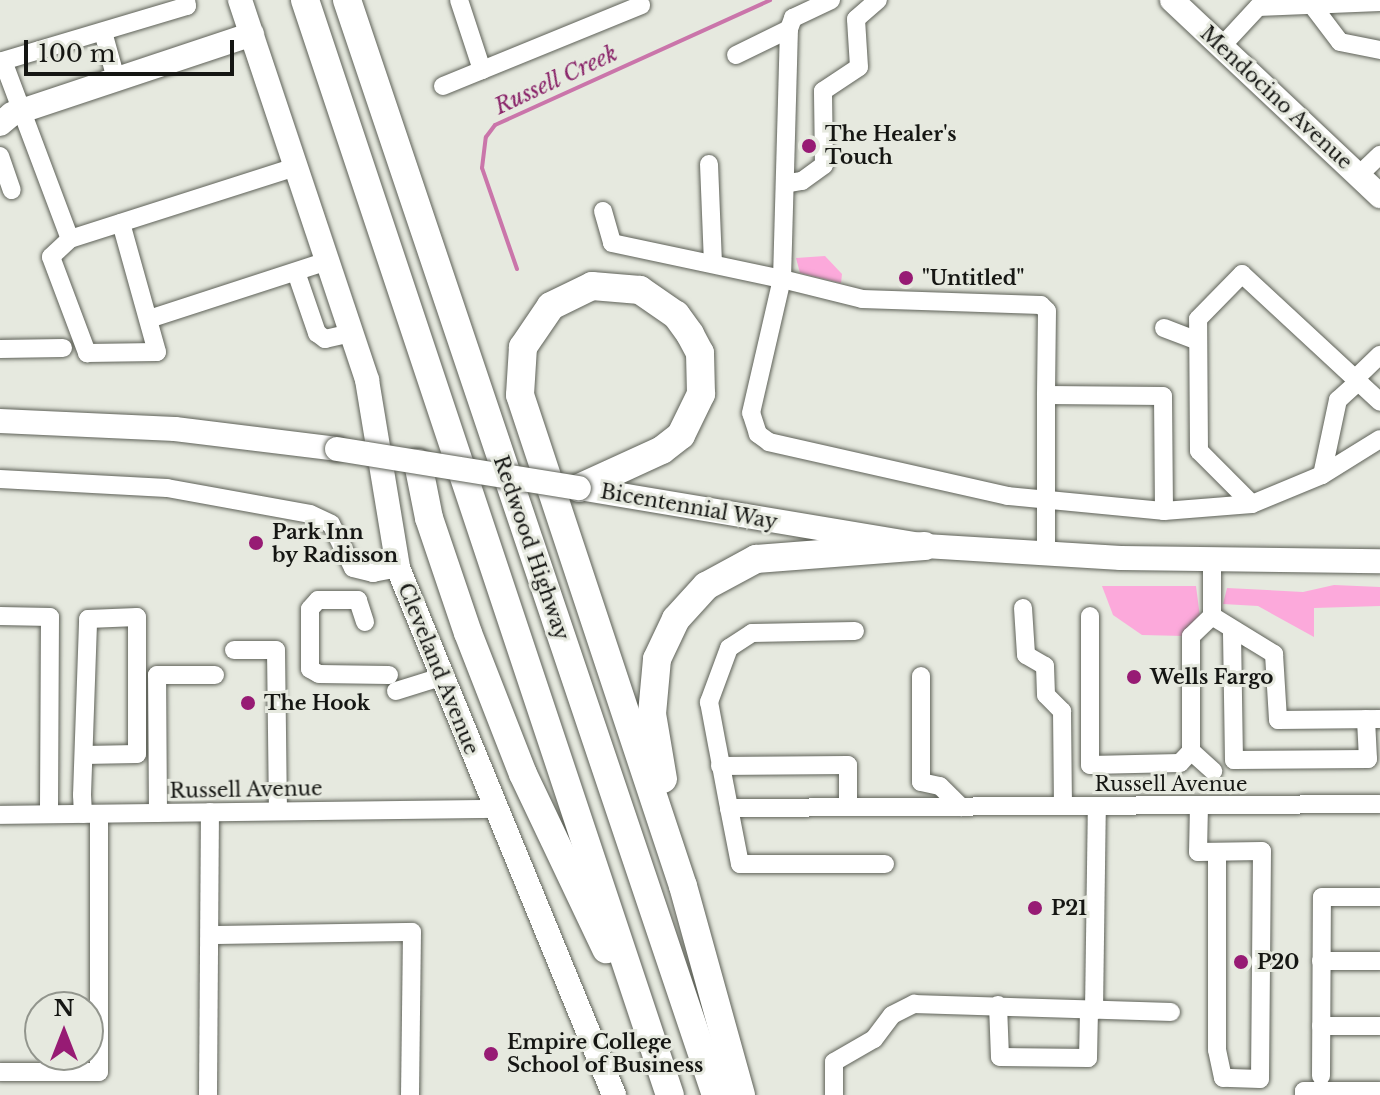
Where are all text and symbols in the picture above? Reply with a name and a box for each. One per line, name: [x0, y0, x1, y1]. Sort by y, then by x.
street label: Mendocino Avenue: [1195, 21, 1357, 175]
scale bar: [28, 24, 238, 74]
text: 100 m: [38, 39, 116, 68]
water label: Russell Creek: [490, 40, 622, 120]
place label: The Healer's Touch: [825, 122, 957, 169]
marker: The Healer's Touch: [800, 137, 818, 155]
place label: "Untitled": [922, 266, 1024, 290]
marker: "Untitled": [897, 269, 915, 287]
street label: Redwood Highway: [488, 453, 574, 643]
street label: Bicentennial Way: [598, 480, 780, 534]
place label: Park Inn by Radisson: [272, 520, 399, 567]
marker: Park Inn by Radisson: [247, 534, 265, 552]
street label: Cleveland Avenue: [392, 579, 484, 759]
place label: Wells Fargo: [1150, 665, 1274, 689]
marker: Wells Fargo: [1125, 668, 1143, 686]
place label: The Hook: [264, 691, 370, 715]
marker: The Hook: [239, 694, 257, 712]
street label: Russell Avenue: [1094, 772, 1248, 796]
street label: Russell Avenue: [169, 777, 323, 803]
place label: P21: [1051, 896, 1087, 920]
marker: P21: [1026, 899, 1044, 917]
place label: P20: [1257, 950, 1299, 974]
marker: P20: [1232, 953, 1250, 971]
north arrow: [24, 991, 104, 1071]
text: N: [54, 995, 74, 1022]
place label: Empire College School of Business: [507, 1030, 703, 1077]
marker: Empire College School of Business: [482, 1045, 500, 1063]

